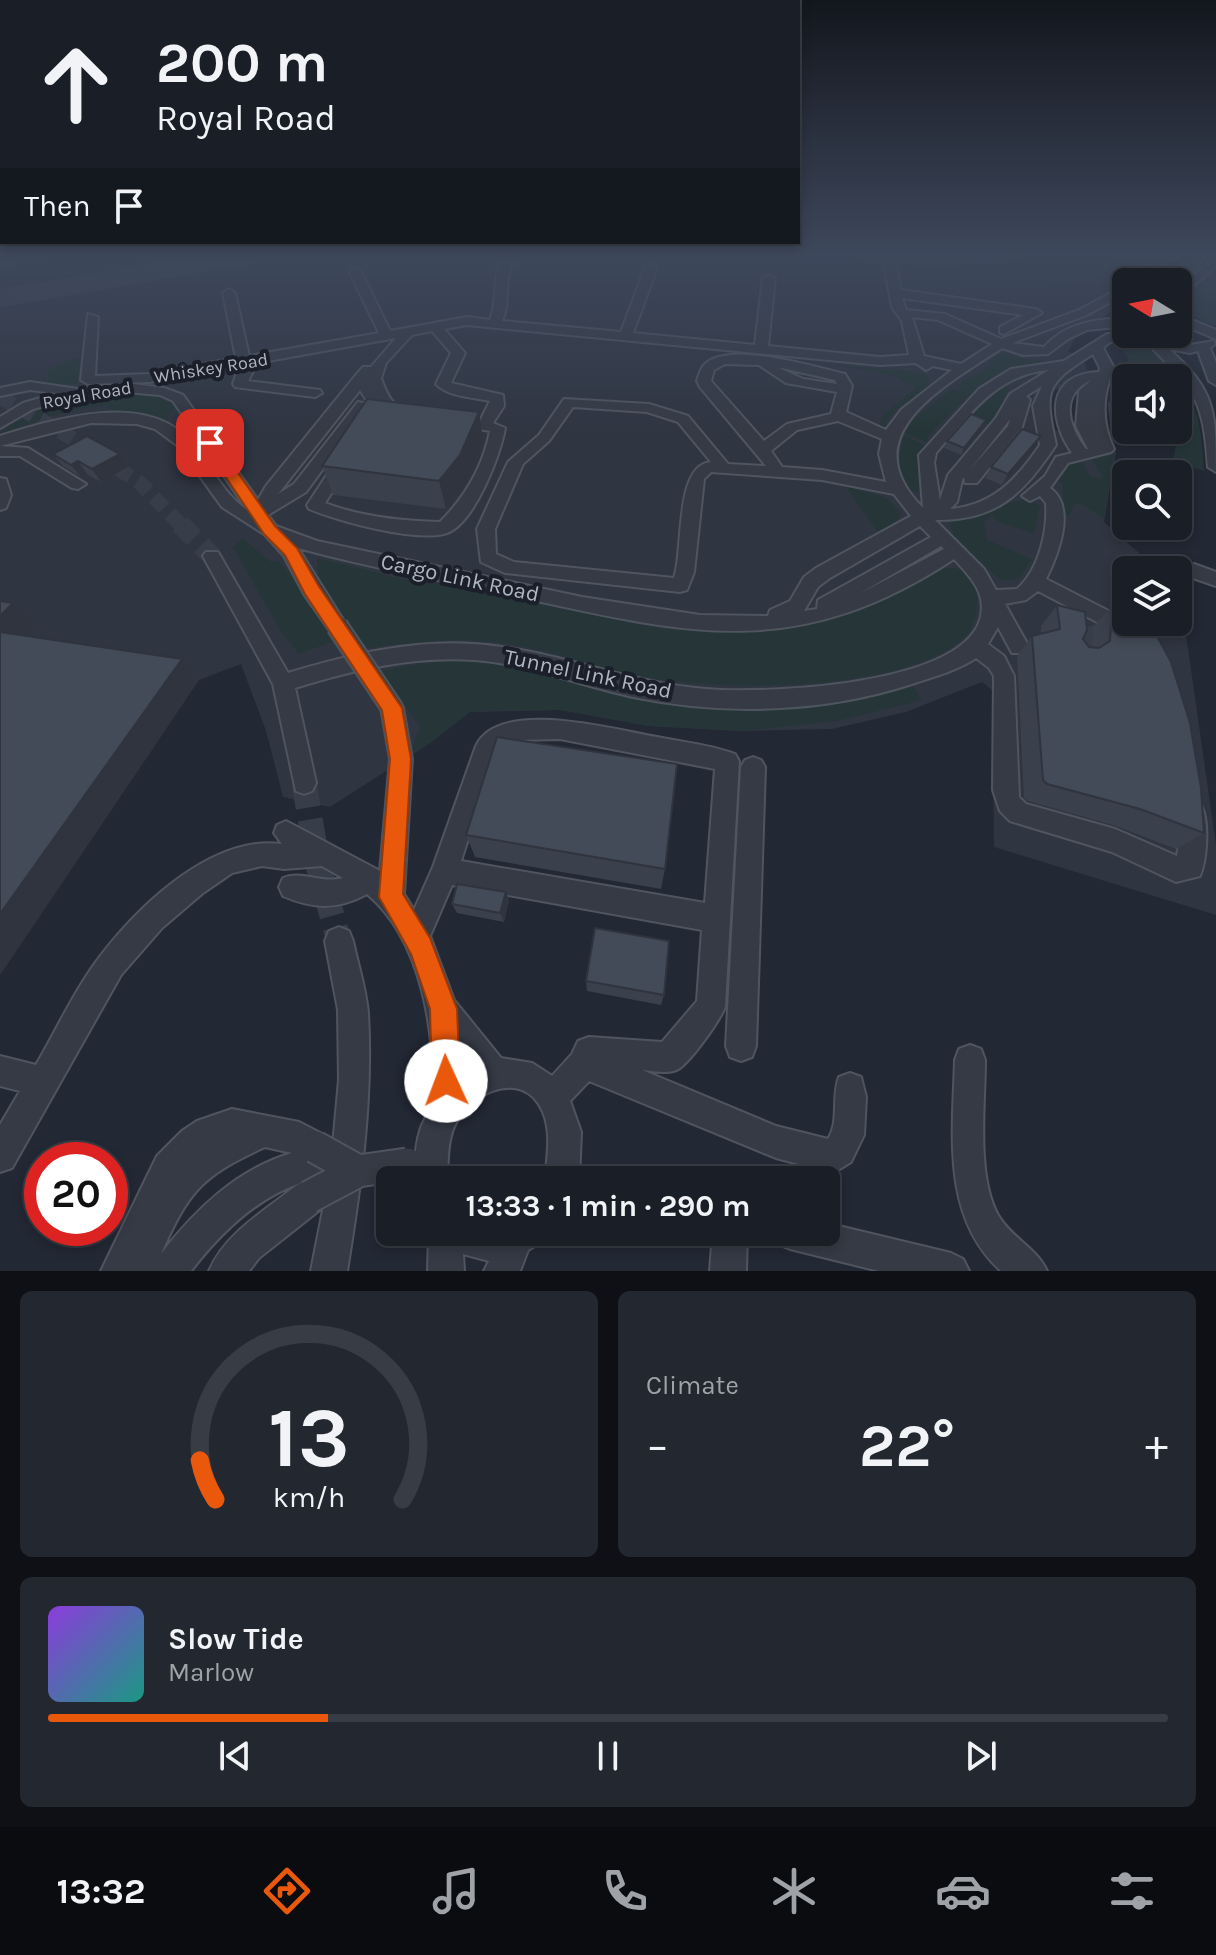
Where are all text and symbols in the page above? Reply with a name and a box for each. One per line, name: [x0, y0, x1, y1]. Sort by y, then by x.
text: 200 m: [156, 30, 328, 95]
icon: ahead: [24, 32, 128, 136]
text: Royal Road: [156, 97, 336, 139]
icon: arrive: [107, 184, 151, 228]
text: Then: [24, 188, 91, 224]
north arrow: [1112, 268, 1192, 348]
map controls: [1112, 268, 1192, 636]
street label: Whiskey Road: [152, 348, 270, 388]
button: sound: [1112, 364, 1192, 444]
street label: Royal Road: [41, 376, 133, 414]
pin: [176, 409, 244, 477]
icon: arrive: [188, 421, 232, 465]
button: search: [1112, 460, 1192, 540]
street label: Cargo Link Road: [378, 549, 542, 607]
button: layers: [1112, 556, 1192, 636]
street label: Tunnel Link Road: [502, 644, 674, 704]
position arrow: [404, 1039, 488, 1123]
speed limit sign: 20: [24, 1142, 128, 1246]
text: 13:33 · 1 min · 290 m: [466, 1188, 750, 1224]
text: Climate: [646, 1370, 739, 1401]
text: 13: [268, 1390, 350, 1487]
text: 22°: [859, 1411, 955, 1481]
text: −: [646, 1420, 669, 1471]
text: +: [1145, 1420, 1168, 1471]
text: km/h: [273, 1481, 345, 1514]
text: Slow Tide: [168, 1621, 304, 1657]
text: Marlow: [168, 1657, 254, 1688]
icon: previous: [213, 1734, 257, 1778]
icon: pause: [586, 1734, 630, 1778]
icon: next: [959, 1734, 1003, 1778]
icon: directions: [259, 1863, 315, 1919]
icon: music: [428, 1863, 484, 1919]
icon: phone: [597, 1863, 653, 1919]
icon: climate: [766, 1863, 822, 1919]
icon: car: [935, 1863, 991, 1919]
icon: filters: [1104, 1863, 1160, 1919]
text: 13:32: [56, 1870, 146, 1912]

